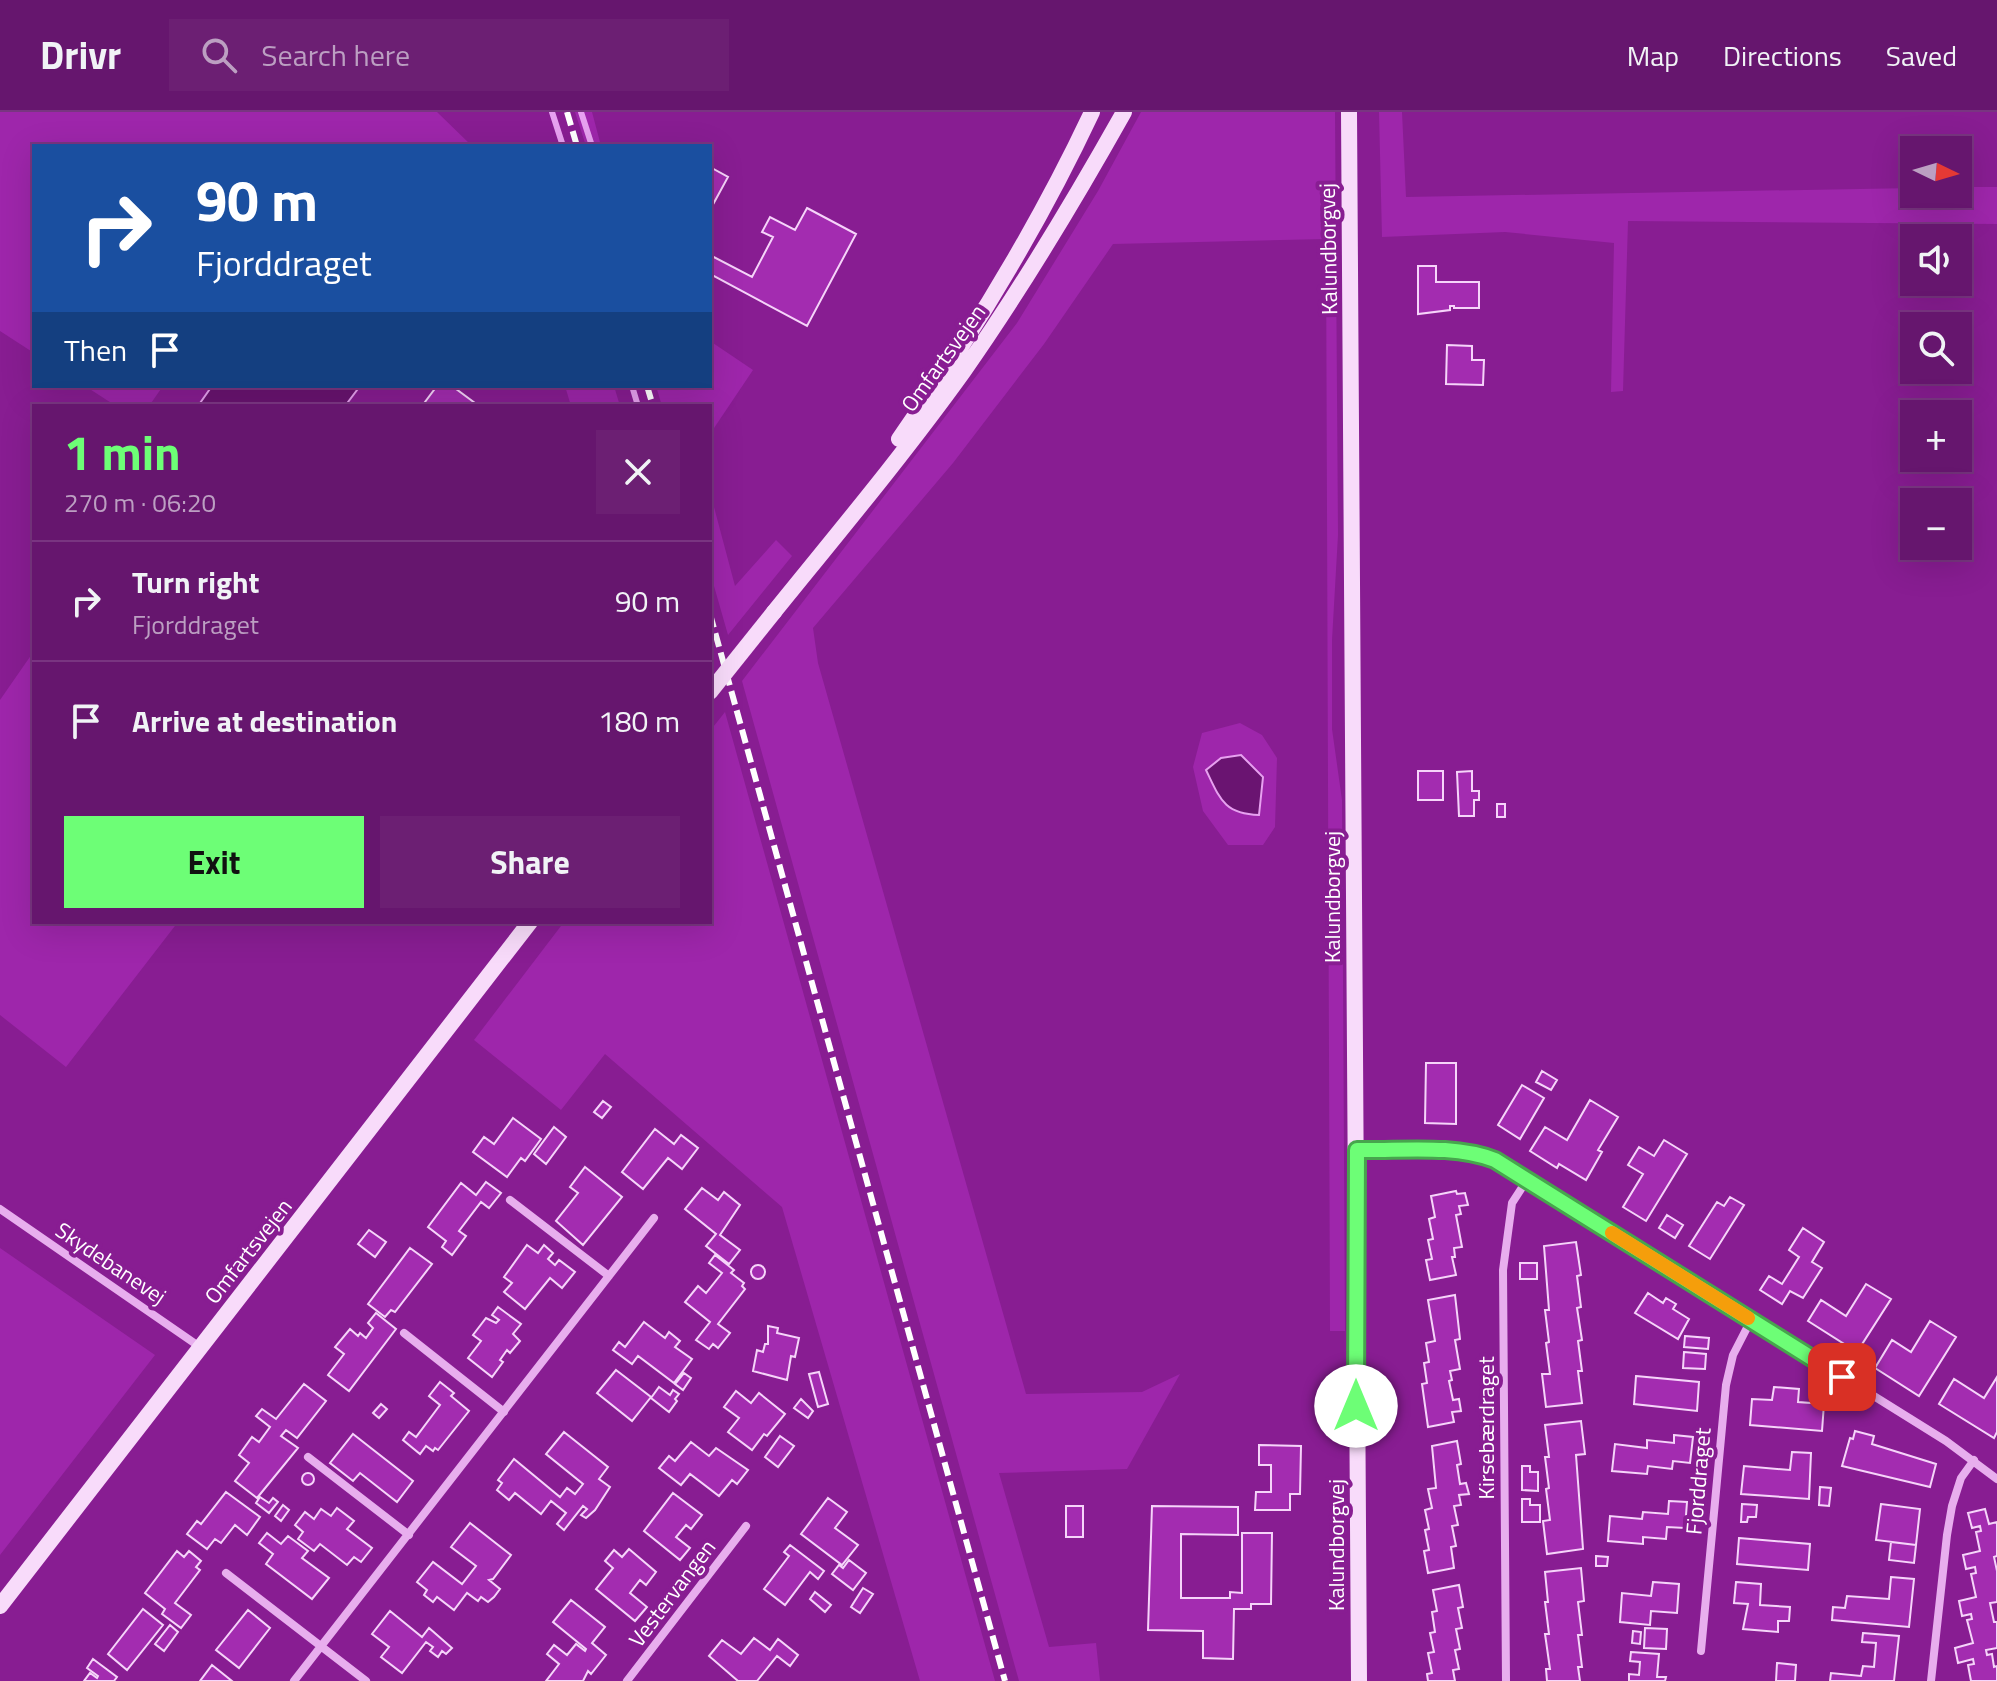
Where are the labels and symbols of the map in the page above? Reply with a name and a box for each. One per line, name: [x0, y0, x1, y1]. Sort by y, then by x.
north arrow: [1900, 136, 1972, 208]
street label: Kalundborgvej: [1310, 183, 1346, 315]
street label: Omfartsvejen: [892, 297, 994, 419]
street label: Kalundborgvej: [1315, 831, 1349, 963]
street label: Omfartsvejen: [196, 1191, 300, 1311]
street label: Skydebanevej: [49, 1213, 173, 1313]
pin: [1808, 1343, 1876, 1411]
street label: Kirsebærdraget: [1469, 1356, 1503, 1500]
position arrow: [1314, 1364, 1398, 1448]
street label: Fjorddraget: [1676, 1426, 1720, 1536]
street label: Kalundborgvej: [1319, 1479, 1353, 1611]
street label: Vestervangen: [620, 1532, 724, 1654]

